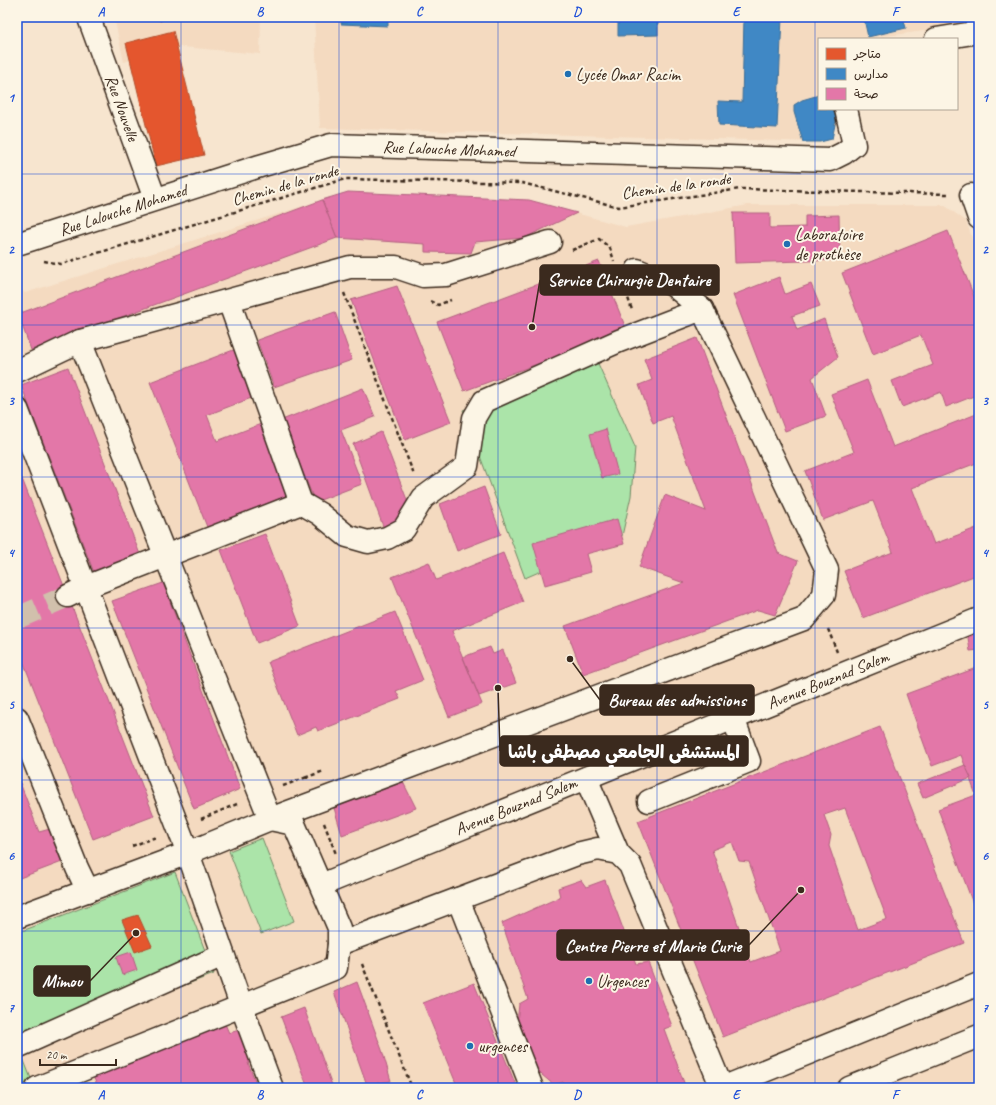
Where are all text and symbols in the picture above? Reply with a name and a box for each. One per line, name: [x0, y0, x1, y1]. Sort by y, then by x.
text: A: [98, 4, 106, 20]
text: B: [257, 4, 265, 20]
text: C: [416, 4, 424, 20]
text: D: [573, 4, 582, 20]
text: E: [733, 4, 742, 20]
text: F: [892, 4, 901, 20]
legend: [818, 38, 958, 110]
text: متاجر: [853, 46, 881, 62]
place label: Lycée Omar Racim: [576, 64, 682, 85]
text: مدارس: [854, 66, 888, 82]
marker: Lycée Omar Racim: [563, 69, 573, 79]
street label: Rue Nouvelle: [100, 72, 144, 145]
text: صحة: [854, 86, 879, 102]
text: 1: [8, 90, 16, 106]
text: 1: [982, 90, 990, 106]
street label: Rue Lalouche Mohamed: [382, 136, 518, 162]
street label: Chemin de la ronde: [229, 159, 342, 210]
street label: Chemin de la ronde: [620, 168, 733, 204]
street label: Rue Lalouche Mohamed: [57, 179, 192, 241]
place label: Laboratoire de prothèse: [795, 224, 864, 265]
marker: Laboratoire de prothèse: [782, 239, 792, 249]
text: 2: [8, 242, 15, 258]
text: 2: [982, 242, 989, 258]
callout: Service Chirurgie Dentaire: [540, 265, 719, 295]
text: Service Chirurgie Dentaire: [548, 269, 712, 291]
text: 3: [8, 393, 15, 409]
text: 3: [982, 393, 989, 409]
text: 4: [8, 545, 16, 561]
text: 4: [982, 545, 990, 561]
street label: Avenue Bouznad Salem: [764, 645, 893, 714]
callout: Bureau des admissions: [600, 685, 754, 715]
text: Bureau des admissions: [608, 689, 747, 711]
text: 5: [8, 697, 15, 713]
text: 5: [982, 697, 989, 713]
callout: المستشفى الجامعي مصطفى باشا: [500, 736, 748, 766]
text: المستشفى الجامعي مصطفى باشا: [508, 741, 740, 768]
street label: Avenue Bouznad Salem: [452, 771, 581, 840]
text: 6: [8, 848, 15, 864]
text: 6: [982, 848, 989, 864]
callout: Centre Pierre et Marie Curie: [557, 930, 749, 960]
text: Centre Pierre et Marie Curie: [565, 935, 743, 957]
callout: Mimou: [34, 966, 90, 996]
text: Mimou: [42, 970, 83, 992]
place label: Urgences: [597, 971, 649, 992]
marker: Urgences: [584, 976, 594, 986]
text: 7: [8, 1000, 15, 1016]
text: 7: [982, 1000, 989, 1016]
place label: urgences: [478, 1036, 528, 1057]
scale bar: [40, 1041, 116, 1067]
marker: urgences: [465, 1041, 475, 1051]
text: 20 m: [46, 1047, 68, 1063]
text: A: [98, 1087, 106, 1103]
text: B: [257, 1087, 265, 1103]
text: C: [416, 1087, 424, 1103]
text: D: [573, 1087, 582, 1103]
text: E: [733, 1087, 742, 1103]
text: F: [892, 1087, 901, 1103]

